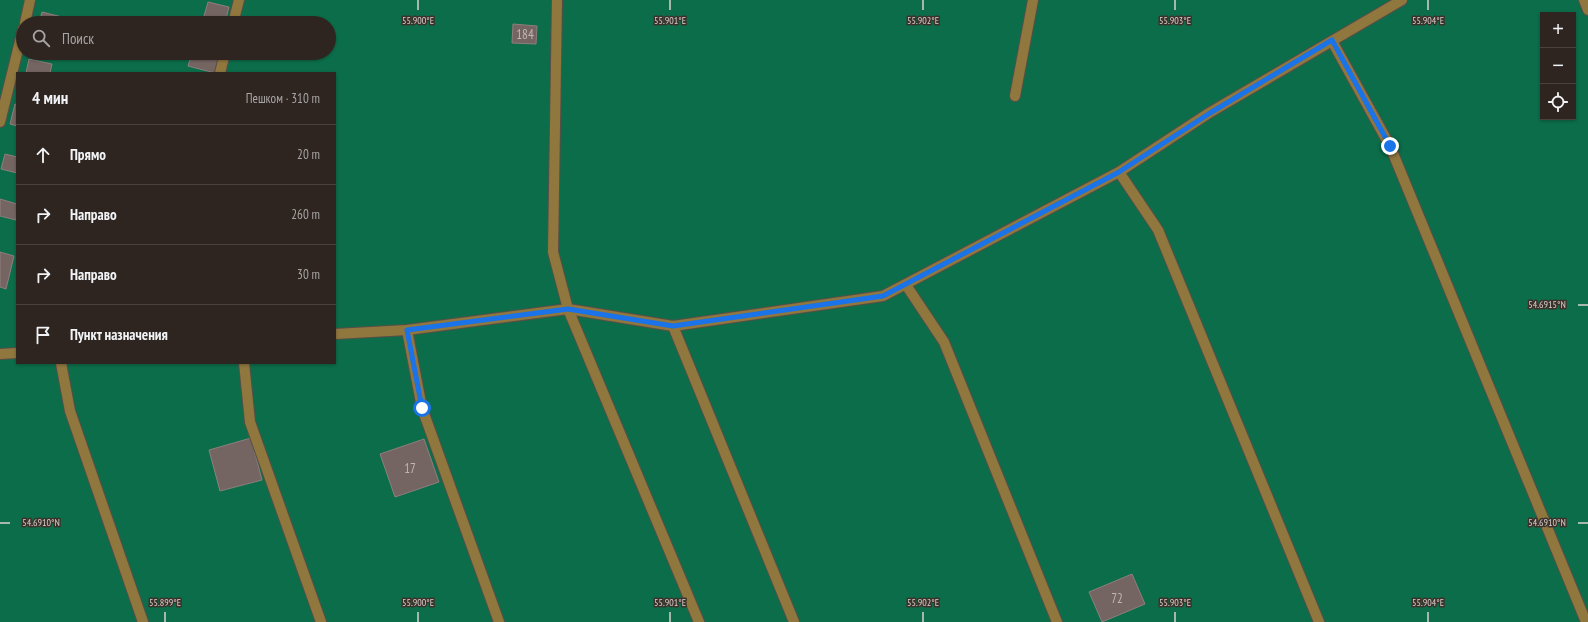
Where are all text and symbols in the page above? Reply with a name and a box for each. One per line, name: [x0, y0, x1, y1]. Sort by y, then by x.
map controls: [1540, 12, 1576, 120]
button: +: [1540, 12, 1576, 48]
text: 55.900°E: [402, 14, 434, 27]
text: 55.901°E: [654, 14, 686, 27]
text: 55.902°E: [907, 14, 939, 27]
text: 55.903°E: [1159, 14, 1191, 27]
text: 55.904°E: [1412, 14, 1444, 27]
search box: [16, 16, 336, 60]
house number: 184: [516, 26, 534, 43]
icon: search: [30, 27, 52, 49]
text: Поиск: [62, 29, 94, 48]
button: −: [1540, 48, 1576, 84]
button: locate: [1540, 84, 1576, 120]
text: 4 мин: [32, 87, 68, 109]
text: Пешком · 310 m: [246, 90, 320, 107]
route end: [1381, 137, 1399, 155]
icon: ahead: [32, 144, 54, 166]
text: Прямо: [70, 145, 106, 164]
text: 20 m: [297, 146, 320, 163]
icon: right: [32, 204, 54, 226]
text: Направо: [70, 205, 117, 224]
text: 260 m: [291, 206, 320, 223]
icon: right: [32, 264, 54, 286]
text: Направо: [70, 265, 117, 284]
text: 30 m: [297, 266, 320, 283]
text: 54.6915°N: [1528, 298, 1566, 311]
icon: arrive: [32, 324, 54, 346]
text: Пункт назначения: [70, 325, 168, 344]
route start: [413, 399, 431, 417]
house number: 17: [404, 460, 416, 477]
text: 54.6910°N: [22, 516, 60, 529]
text: 54.6910°N: [1528, 516, 1566, 529]
house number: 72: [1111, 590, 1123, 607]
text: 55.899°E: [149, 596, 181, 609]
text: 55.900°E: [402, 596, 434, 609]
text: 55.901°E: [654, 596, 686, 609]
text: 55.902°E: [907, 596, 939, 609]
text: 55.903°E: [1159, 596, 1191, 609]
text: 55.904°E: [1412, 596, 1444, 609]

